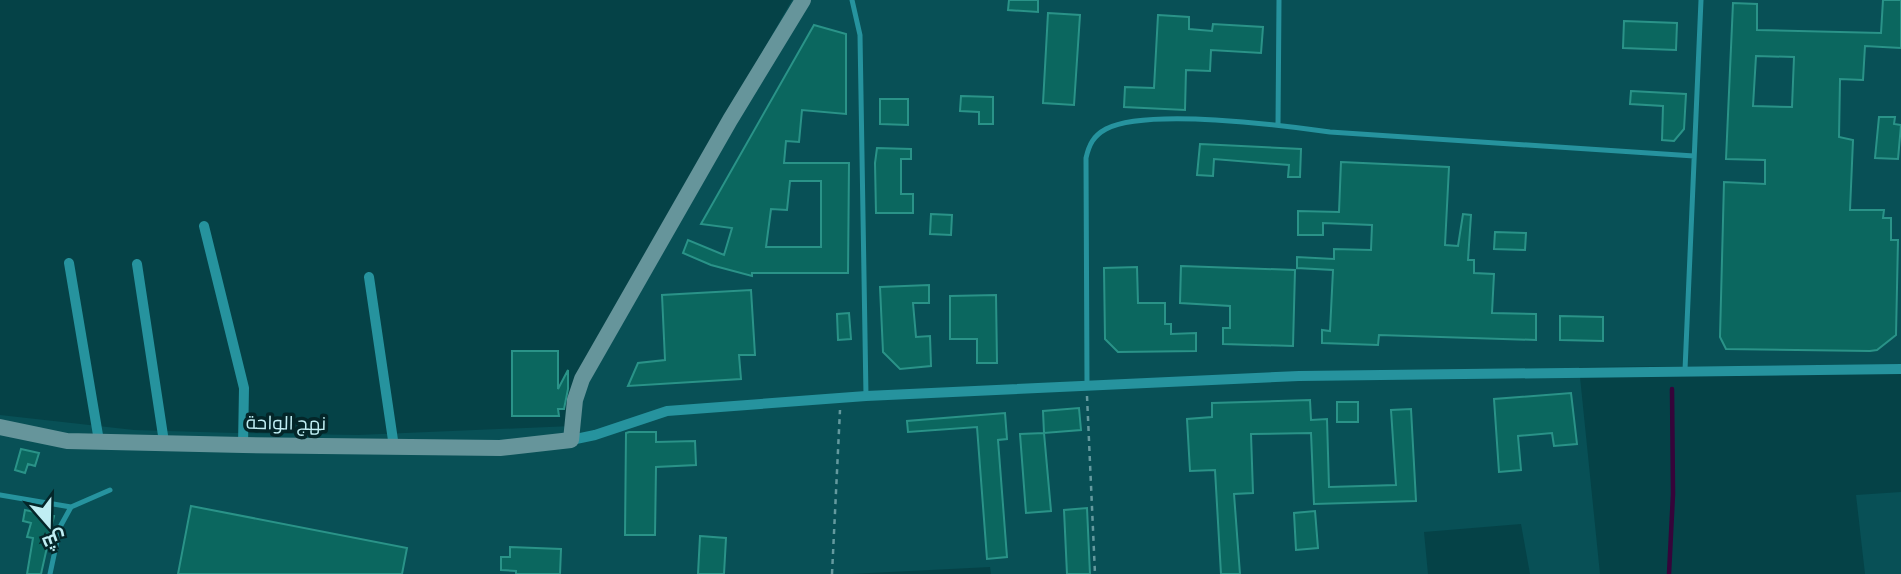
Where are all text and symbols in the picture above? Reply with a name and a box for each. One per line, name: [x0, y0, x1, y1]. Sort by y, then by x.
street label: نهج الواحة: [246, 412, 326, 437]
north arrow: [14, 490, 84, 560]
text: ش: [39, 525, 70, 555]

